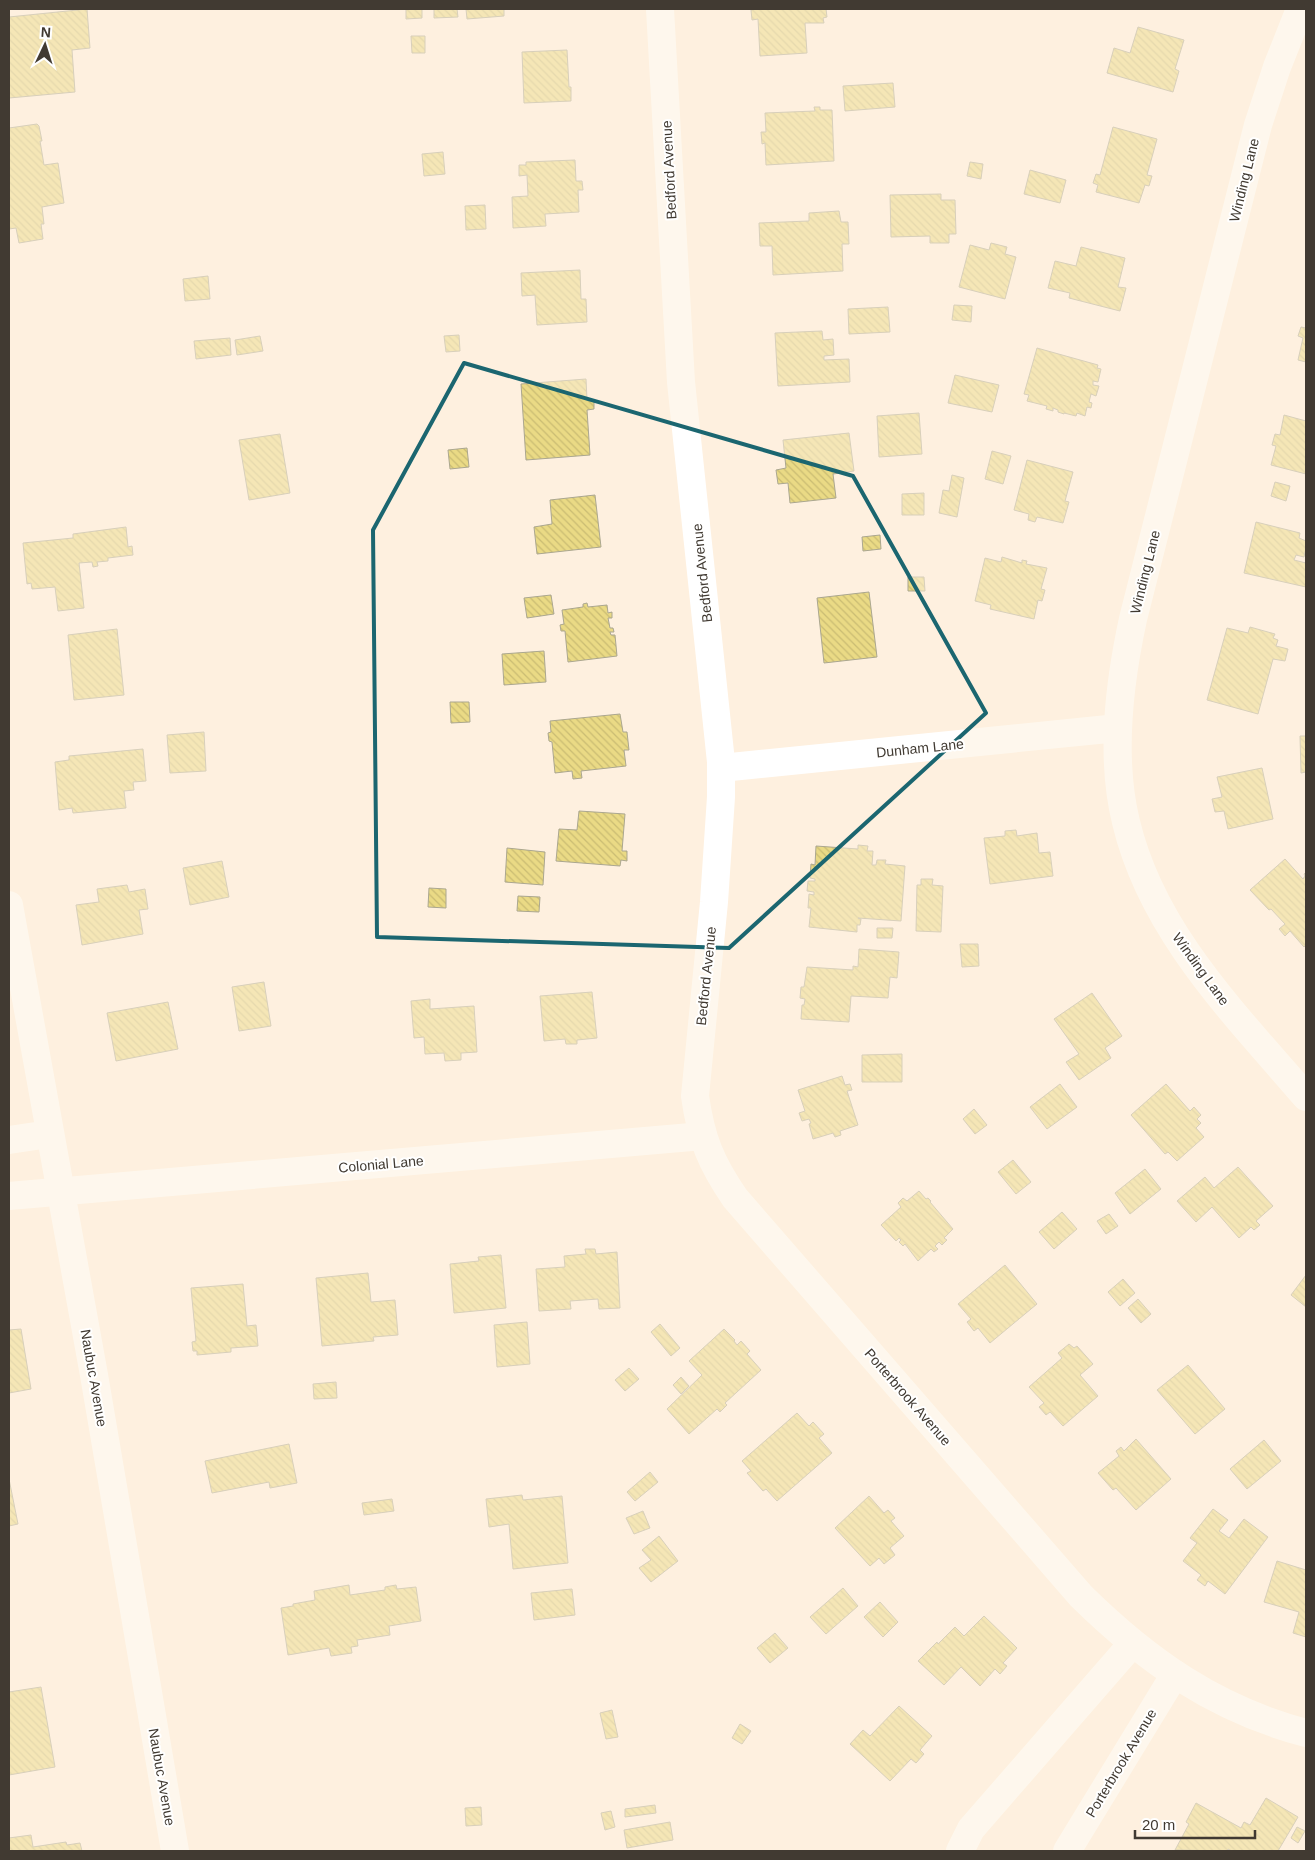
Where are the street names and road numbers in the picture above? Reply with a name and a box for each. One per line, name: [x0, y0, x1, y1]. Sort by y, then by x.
street label: Bedford Avenue: [658, 120, 680, 220]
street label: Winding Lane: [1226, 136, 1262, 223]
street label: Bedford Avenue: [689, 523, 715, 623]
street label: Winding Lane: [1127, 528, 1163, 615]
street label: Dunham Lane: [875, 735, 965, 761]
street label: Bedford Avenue: [693, 926, 719, 1026]
street label: Winding Lane: [1169, 930, 1233, 1009]
street label: Colonial Lane: [338, 1152, 425, 1176]
street label: Naubuc Avenue: [78, 1328, 110, 1428]
street label: Porterbrook Avenue: [861, 1345, 955, 1449]
street label: Porterbrook Avenue: [1082, 1706, 1160, 1820]
street label: Naubuc Avenue: [146, 1727, 178, 1827]

